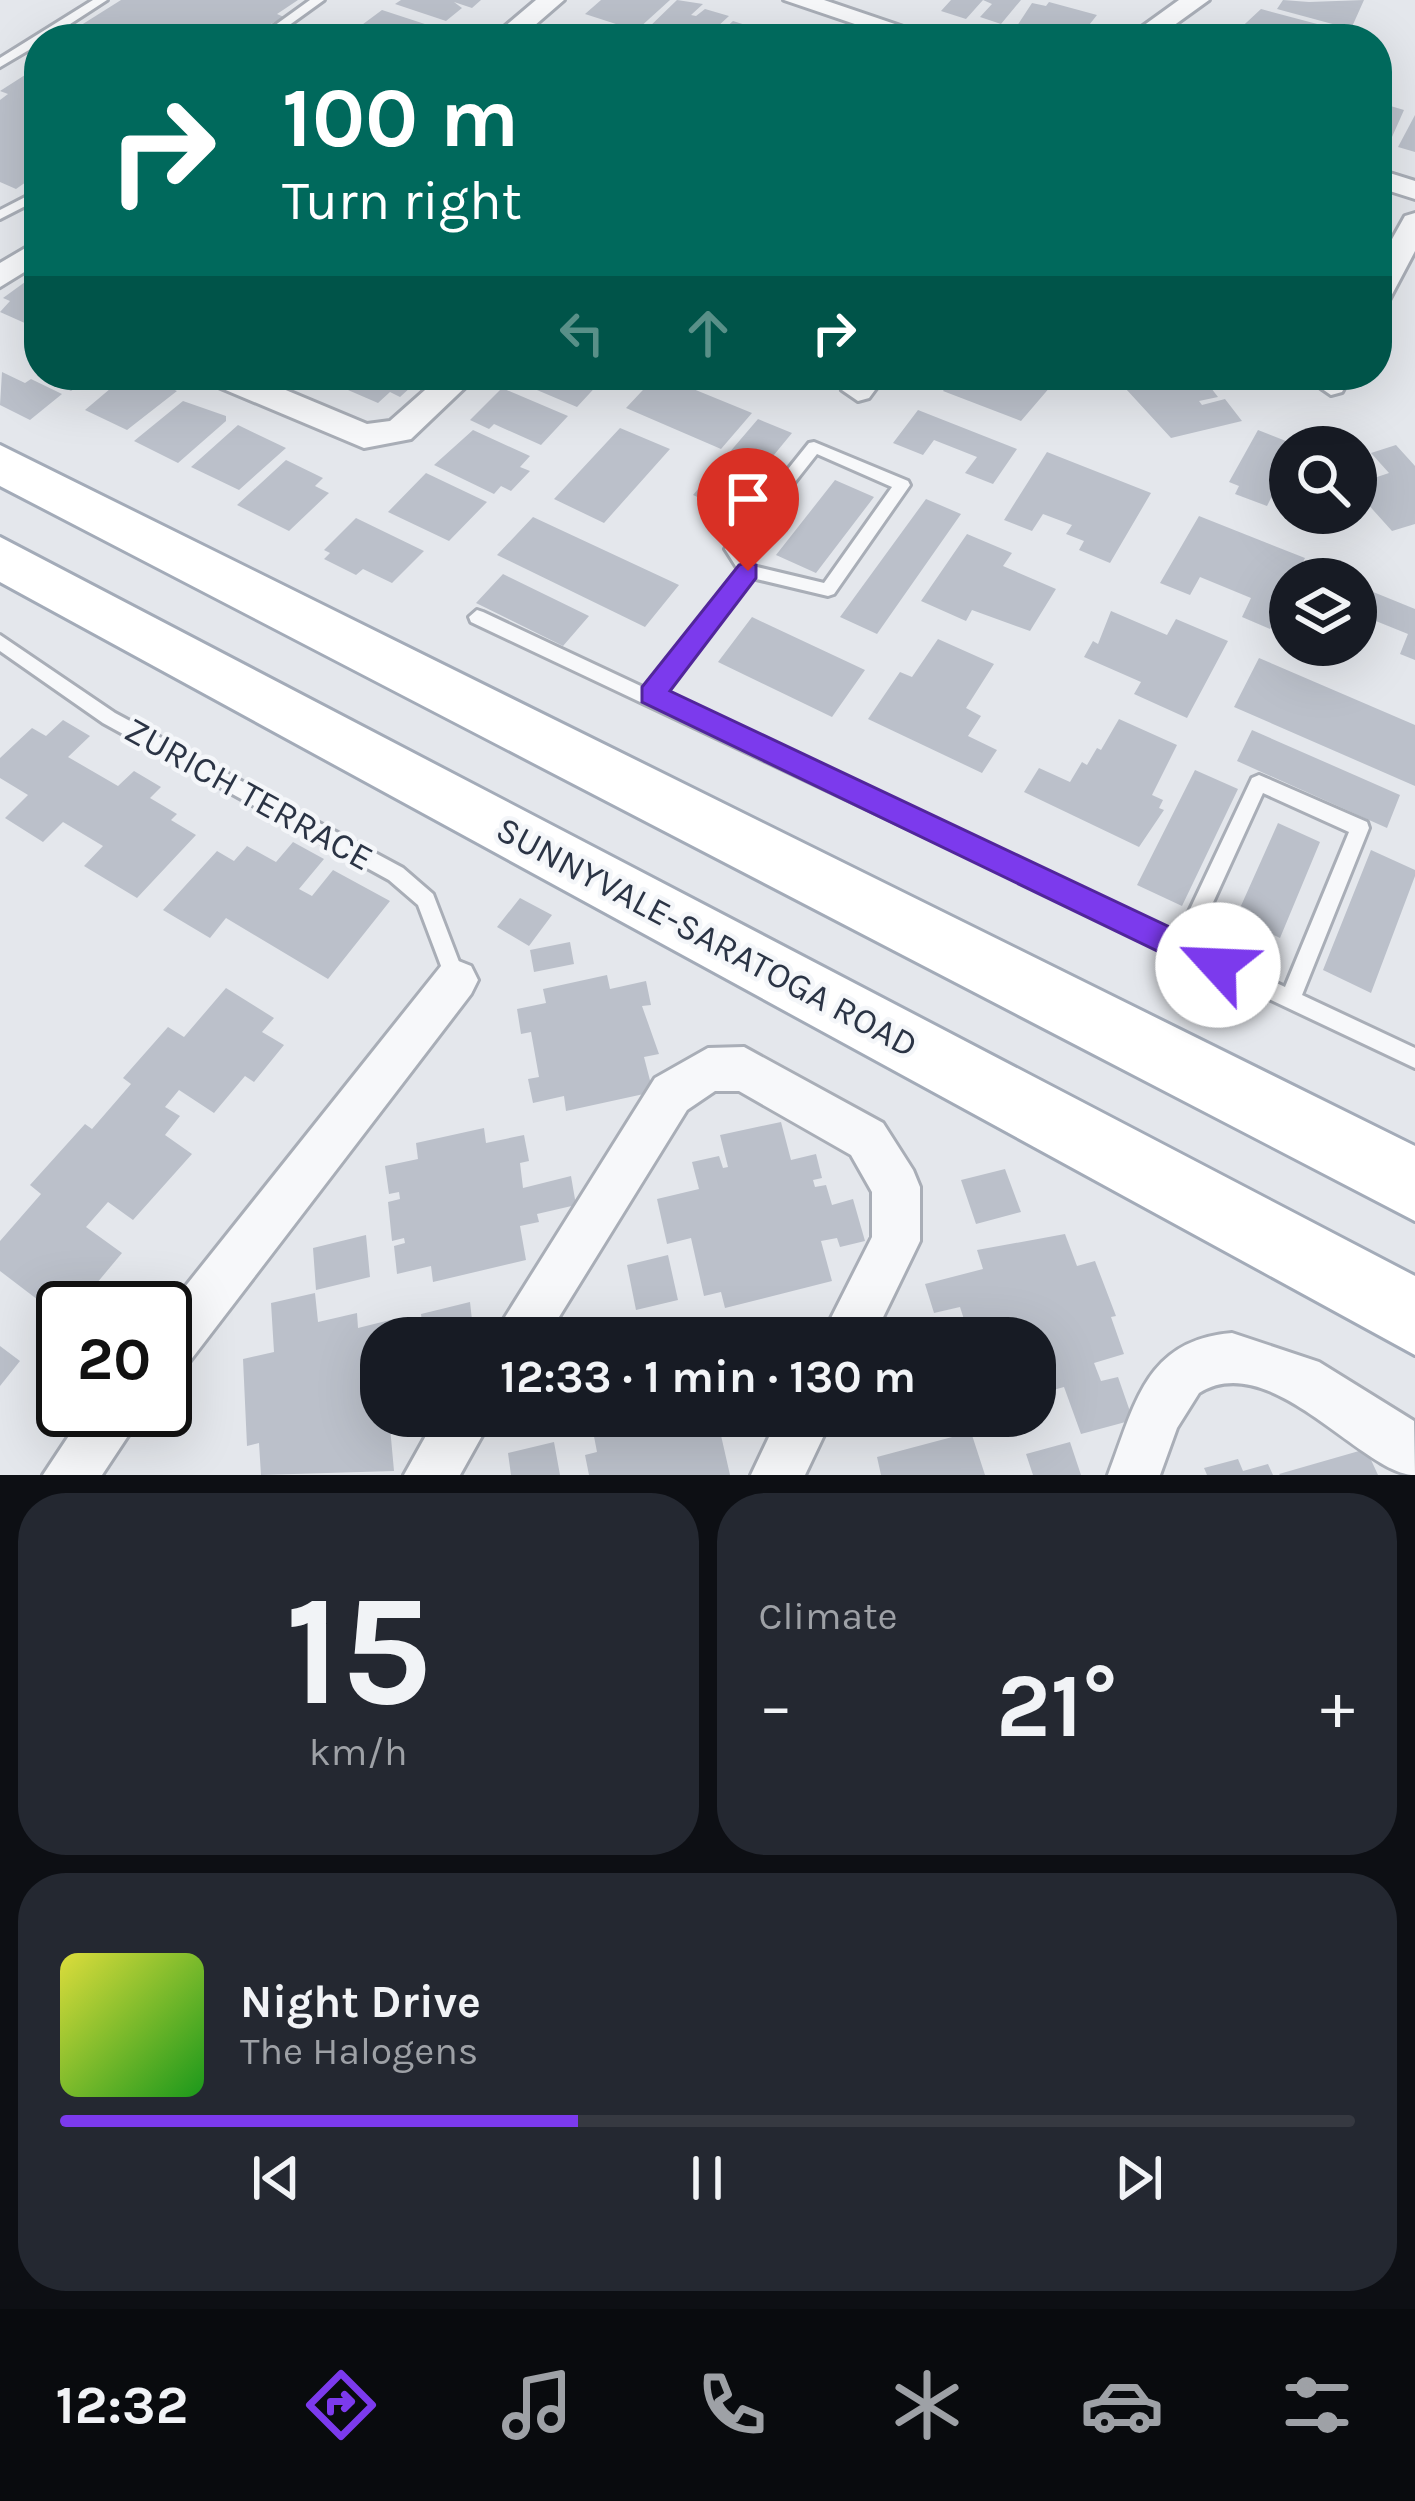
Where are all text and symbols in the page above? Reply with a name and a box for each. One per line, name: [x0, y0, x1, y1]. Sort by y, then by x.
text: 100 m: [282, 69, 519, 167]
icon: right: [84, 72, 240, 228]
text: Turn right: [282, 169, 522, 233]
icon: left: [549, 300, 615, 366]
icon: ahead: [675, 300, 741, 366]
icon: right: [801, 300, 867, 366]
map controls: [1269, 426, 1377, 666]
button: search: [1269, 426, 1377, 534]
pin: [697, 448, 799, 571]
icon: arrive: [715, 466, 781, 532]
button: layers: [1269, 558, 1377, 666]
street label: ZURICH TERRACE: [118, 708, 380, 880]
street label: SUNNYVALE-SARATOGA ROAD: [489, 808, 925, 1066]
position arrow: [1155, 902, 1281, 1028]
speed limit sign: 20: [36, 1281, 192, 1437]
text: 12:33 · 1 min · 130 m: [500, 1351, 916, 1403]
text: 15: [285, 1560, 431, 1742]
text: Climate: [759, 1593, 898, 1639]
text: 21°: [996, 1653, 1118, 1759]
text: −: [759, 1667, 793, 1745]
text: +: [1320, 1667, 1355, 1745]
text: km/h: [309, 1729, 408, 1775]
text: Night Drive: [240, 1976, 481, 2028]
text: The Halogens: [240, 2028, 478, 2074]
icon: previous: [243, 2145, 309, 2211]
icon: pause: [674, 2145, 740, 2211]
icon: next: [1106, 2145, 1172, 2211]
icon: directions: [299, 2363, 383, 2447]
icon: music: [495, 2363, 579, 2447]
icon: phone: [690, 2363, 774, 2447]
icon: climate: [885, 2363, 969, 2447]
icon: car: [1080, 2363, 1164, 2447]
icon: filters: [1275, 2363, 1359, 2447]
text: 12:32: [56, 2373, 188, 2437]

